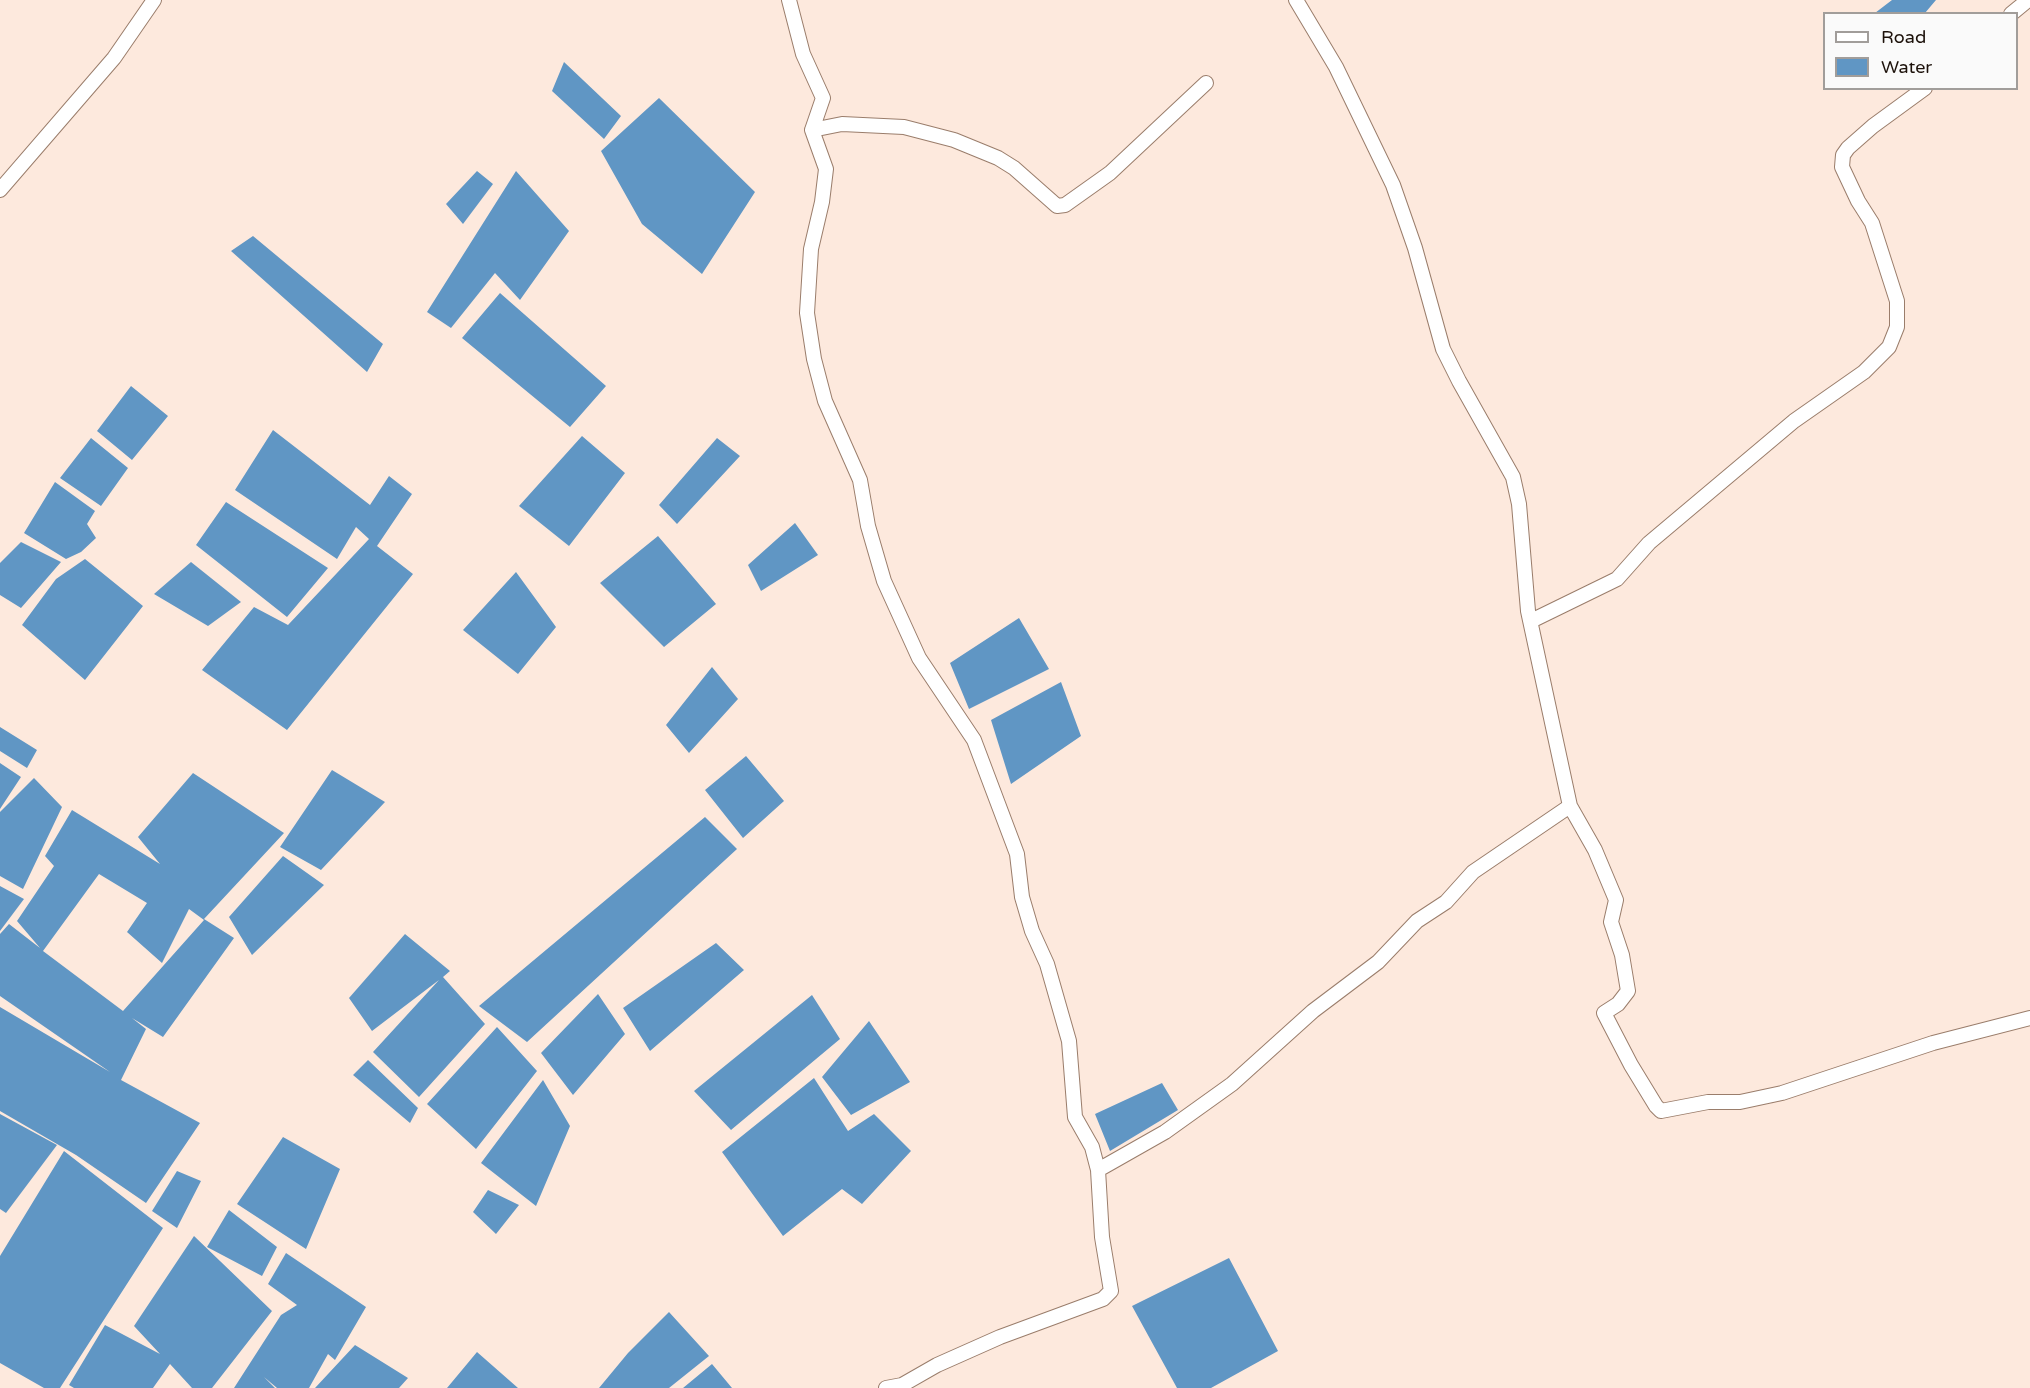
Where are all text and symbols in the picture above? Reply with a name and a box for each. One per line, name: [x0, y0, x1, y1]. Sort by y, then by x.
legend: [1823, 12, 2018, 90]
text: Road: [1881, 26, 1926, 48]
text: Water: [1881, 56, 1932, 78]

